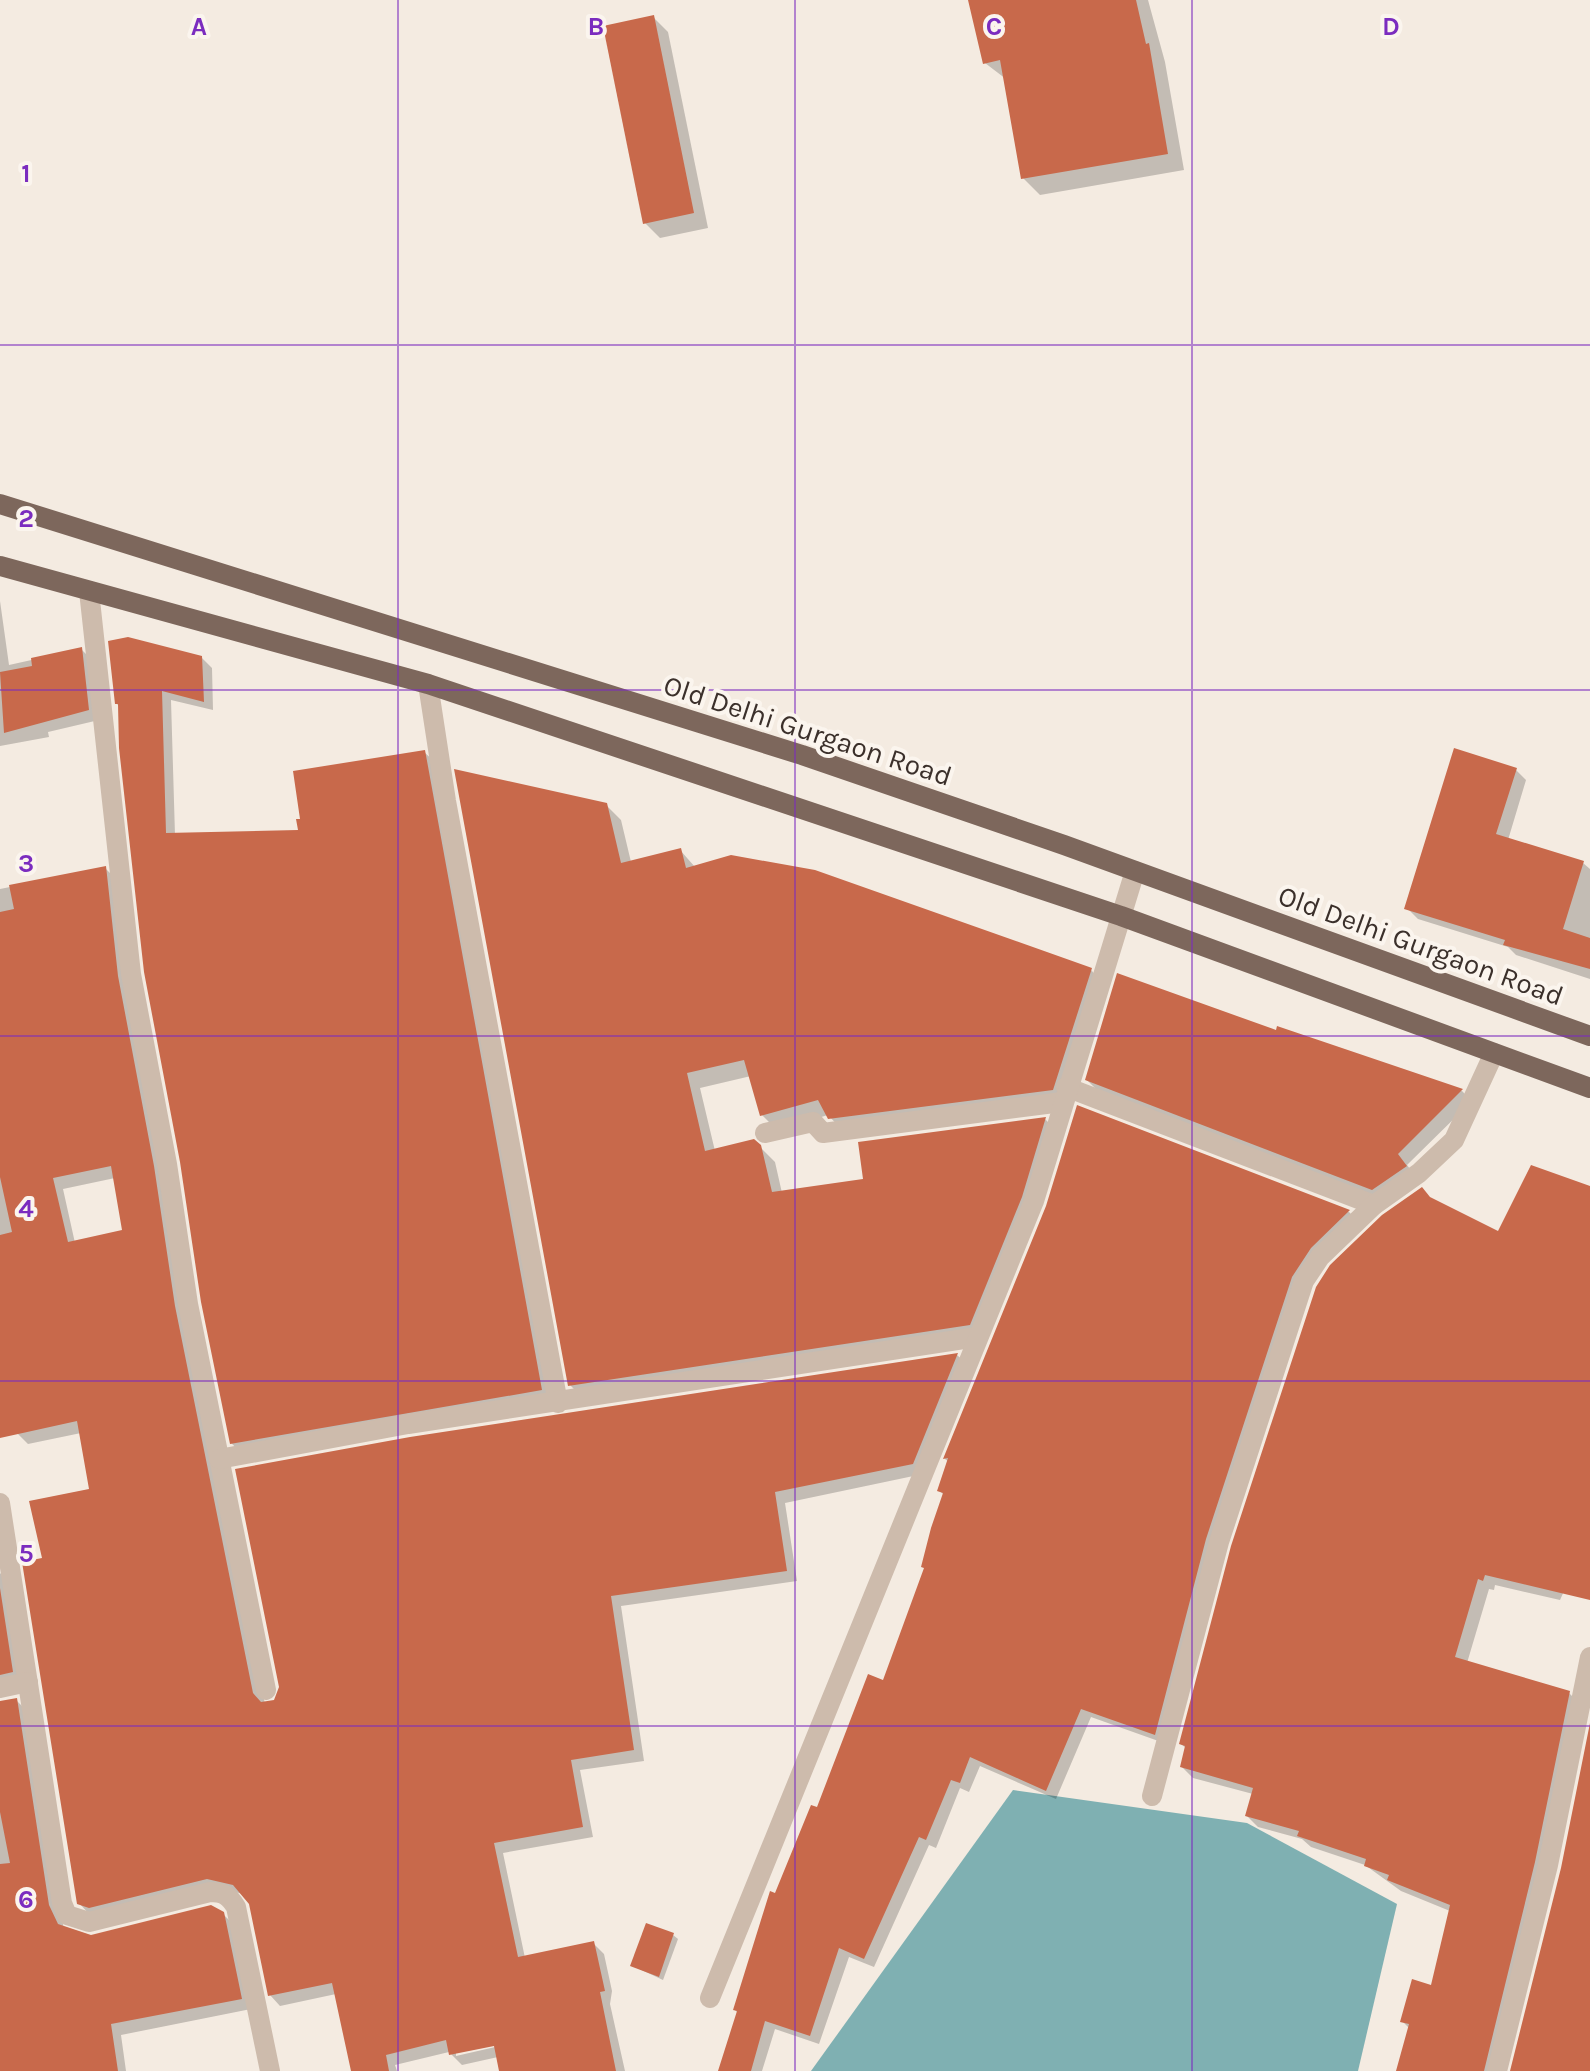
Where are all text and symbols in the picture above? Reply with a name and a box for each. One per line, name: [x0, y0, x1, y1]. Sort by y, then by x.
text: A: [191, 11, 207, 42]
text: B: [588, 11, 604, 42]
text: C: [986, 11, 1002, 42]
text: D: [1382, 11, 1400, 42]
text: 1: [21, 158, 31, 189]
text: 2: [18, 503, 34, 534]
street label: Old Delhi Gurgaon Road: [660, 668, 956, 793]
text: 3: [18, 848, 34, 879]
street label: Old Delhi Gurgaon Road: [1274, 879, 1568, 1012]
text: 4: [18, 1193, 34, 1224]
text: 5: [18, 1538, 34, 1569]
text: 6: [18, 1884, 34, 1915]

